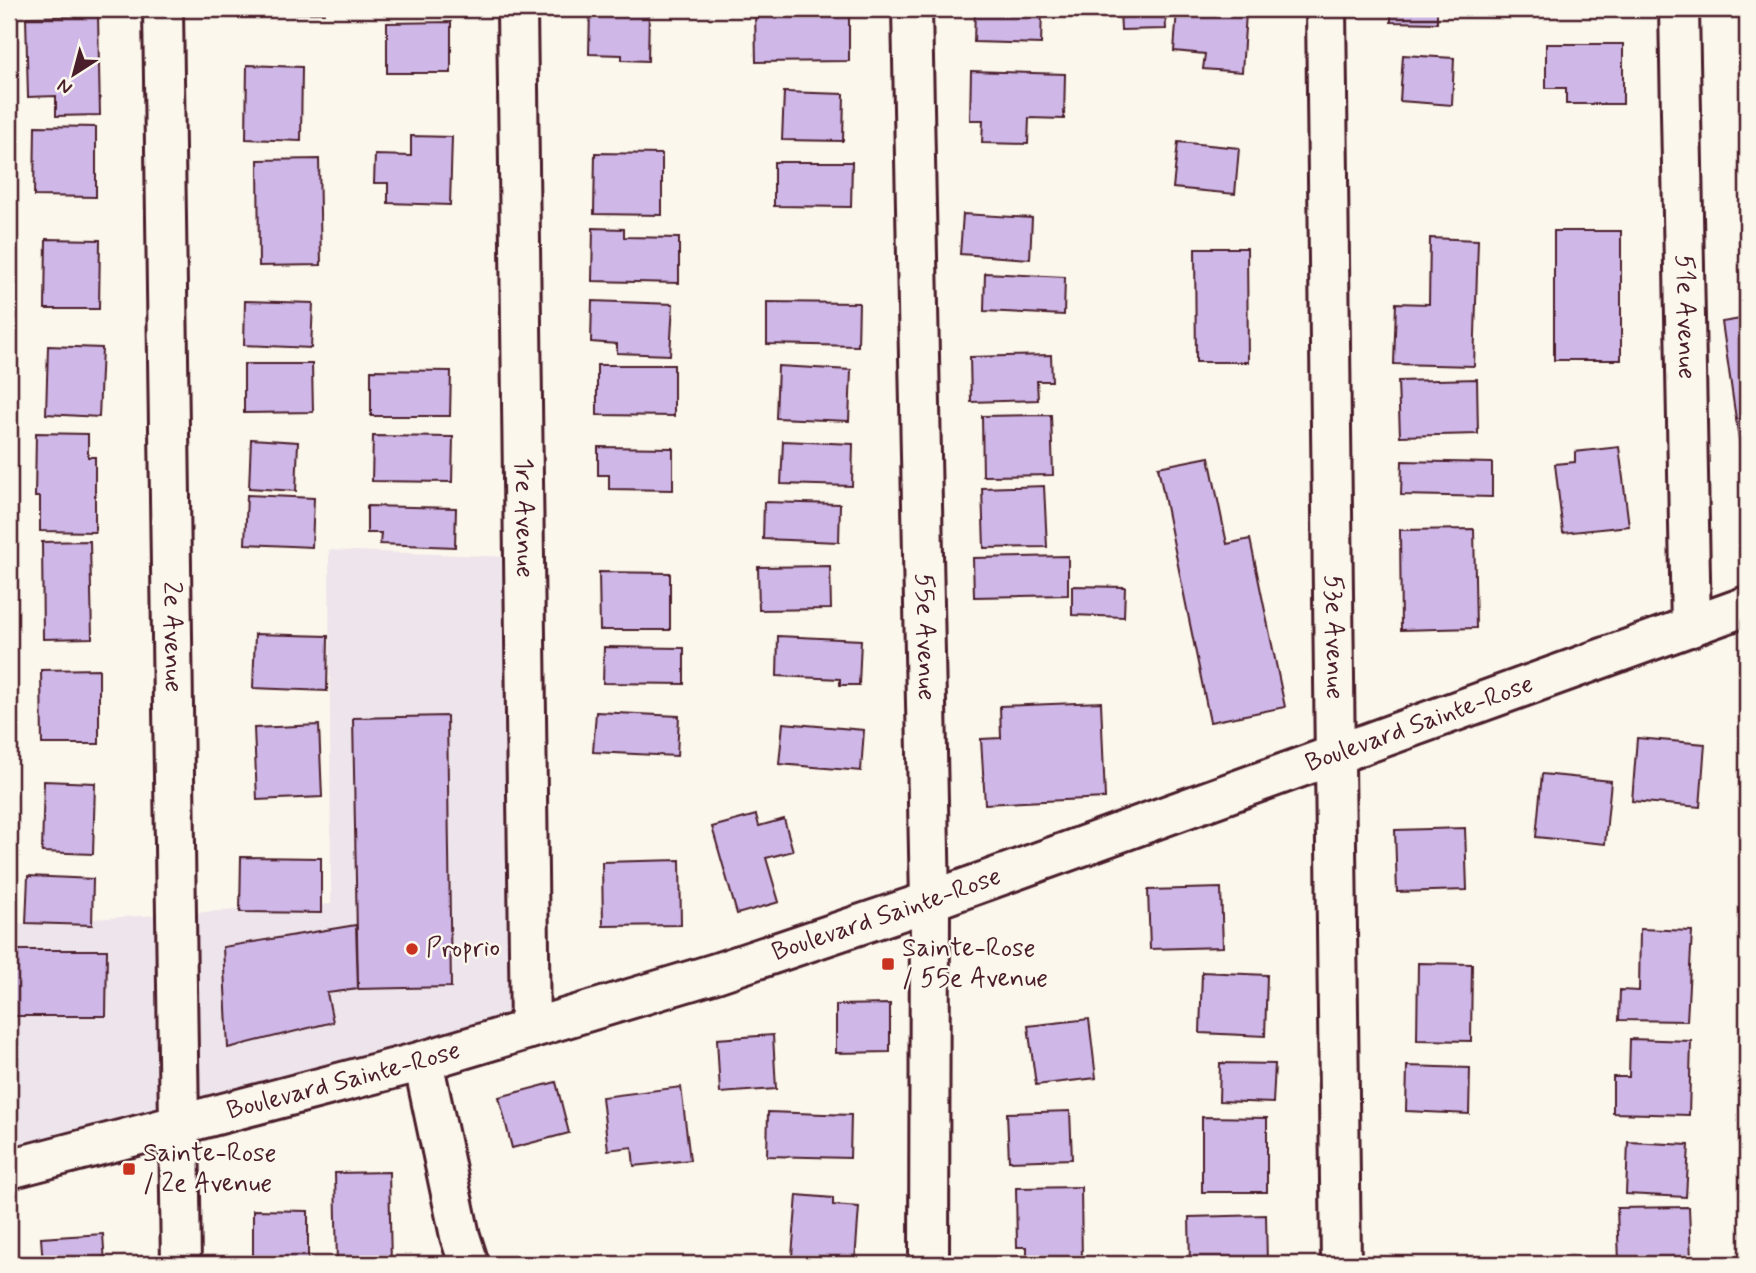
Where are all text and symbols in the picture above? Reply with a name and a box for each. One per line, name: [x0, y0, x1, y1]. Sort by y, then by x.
north arrow: [38, 38, 108, 108]
text: N: [52, 73, 77, 100]
street label: 51e Avenue: [1667, 254, 1703, 380]
street label: 1re Avenue: [506, 458, 541, 578]
street label: 55e Avenue: [906, 573, 943, 701]
street label: 53e Avenue: [1316, 574, 1351, 700]
street label: 2e Avenue: [154, 581, 190, 693]
street label: Boulevard Sainte-Rose: [1301, 667, 1538, 781]
street label: Boulevard Sainte-Rose: [768, 860, 1006, 970]
place label: Proprio: [426, 932, 500, 966]
place label: Sainte-Rose / 55e Avenue: [902, 932, 1048, 996]
marker: Proprio: [404, 941, 420, 957]
marker: Sainte-Rose / 55e Avenue: [880, 956, 896, 972]
street label: Boulevard Sainte-Rose: [223, 1034, 465, 1128]
place label: Sainte-Rose / 2e Avenue: [143, 1137, 276, 1201]
marker: Sainte-Rose / 2e Avenue: [121, 1161, 137, 1177]

